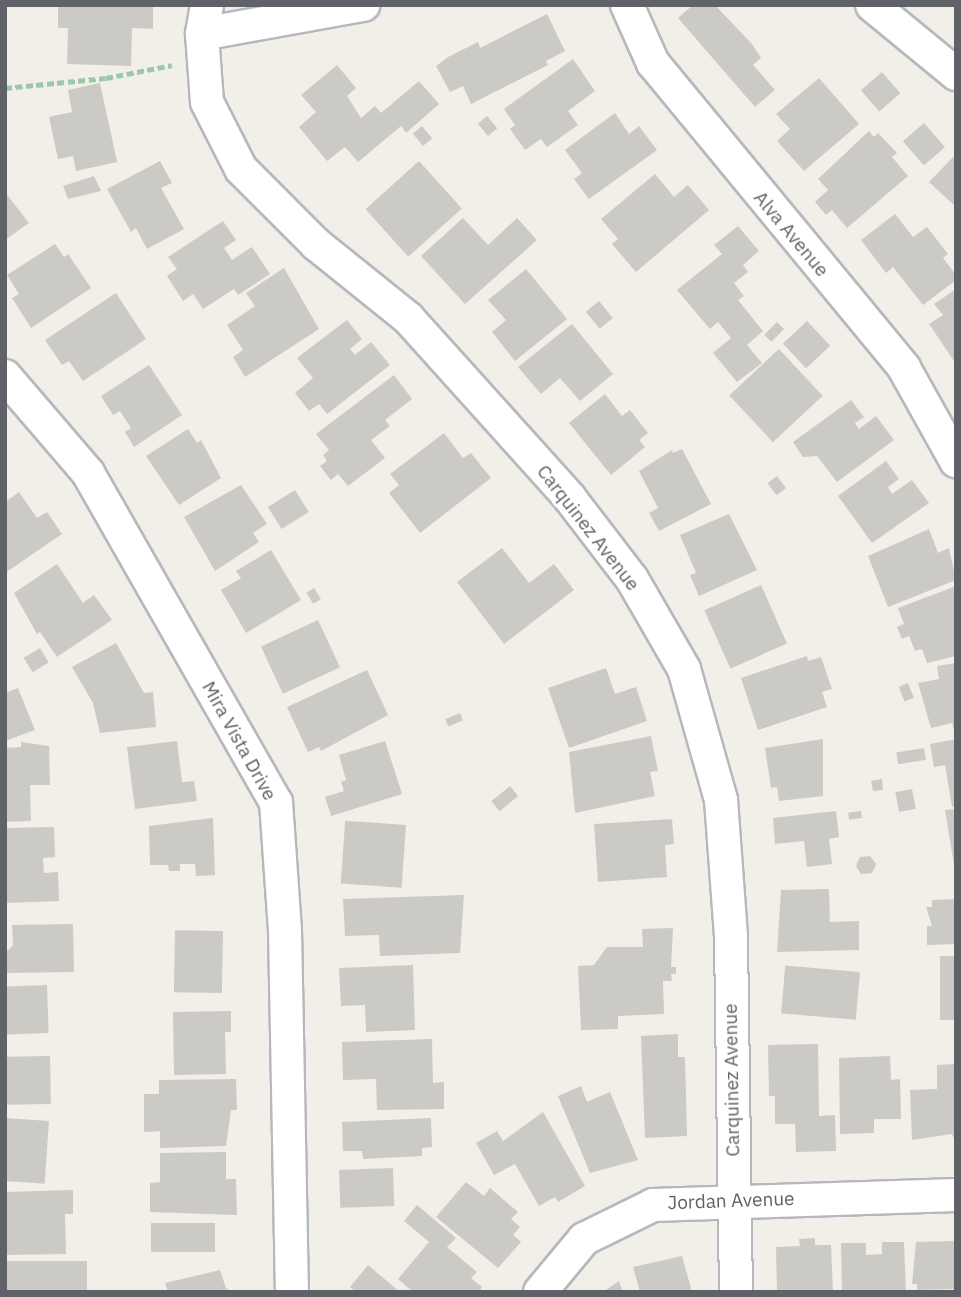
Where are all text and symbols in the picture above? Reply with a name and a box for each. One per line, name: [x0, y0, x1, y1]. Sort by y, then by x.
street label: Alva Avenue: [749, 187, 833, 281]
street label: Carquinez Avenue: [532, 461, 644, 595]
street label: Mira Vista Drive: [197, 678, 281, 804]
street label: Carquinez Avenue: [719, 1003, 745, 1157]
street label: Jordan Avenue: [667, 1187, 795, 1215]

